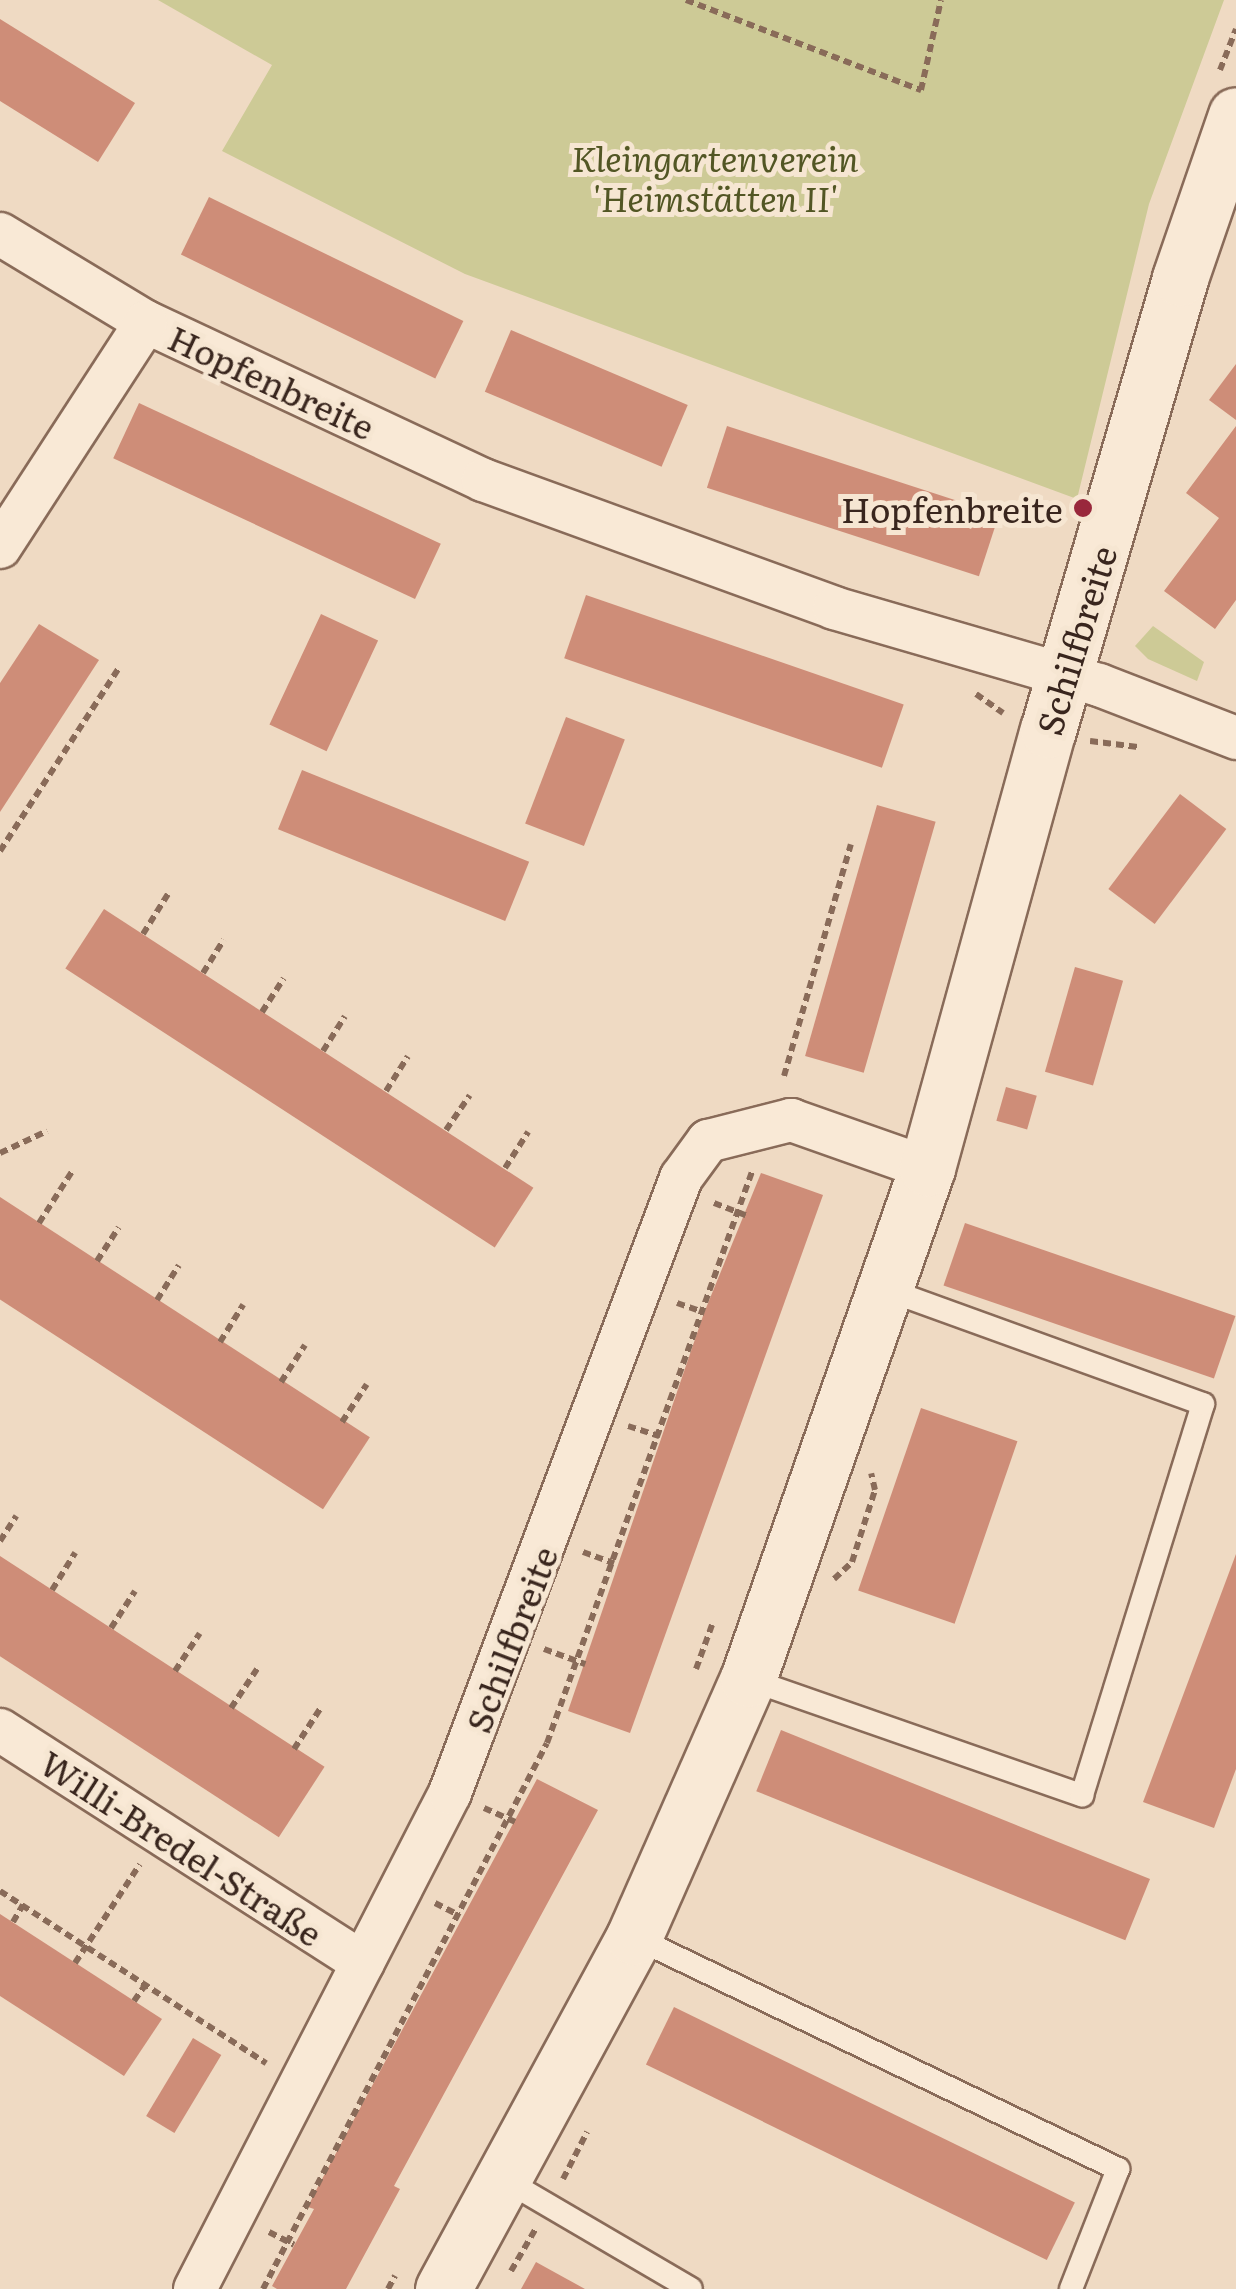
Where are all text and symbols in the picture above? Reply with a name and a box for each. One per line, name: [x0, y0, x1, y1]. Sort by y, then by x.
park label: Kleingartenverein 'Heimstätten II': [571, 136, 859, 218]
street label: Hopfenbreite: [163, 315, 381, 447]
place label: Hopfenbreite: [841, 487, 1063, 529]
marker: Hopfenbreite: [1072, 497, 1094, 519]
street label: Schilfbreite: [1026, 540, 1124, 740]
street label: Schilfbreite: [455, 1540, 565, 1738]
street label: Willi-Bredel-Straße: [33, 1740, 331, 1954]

